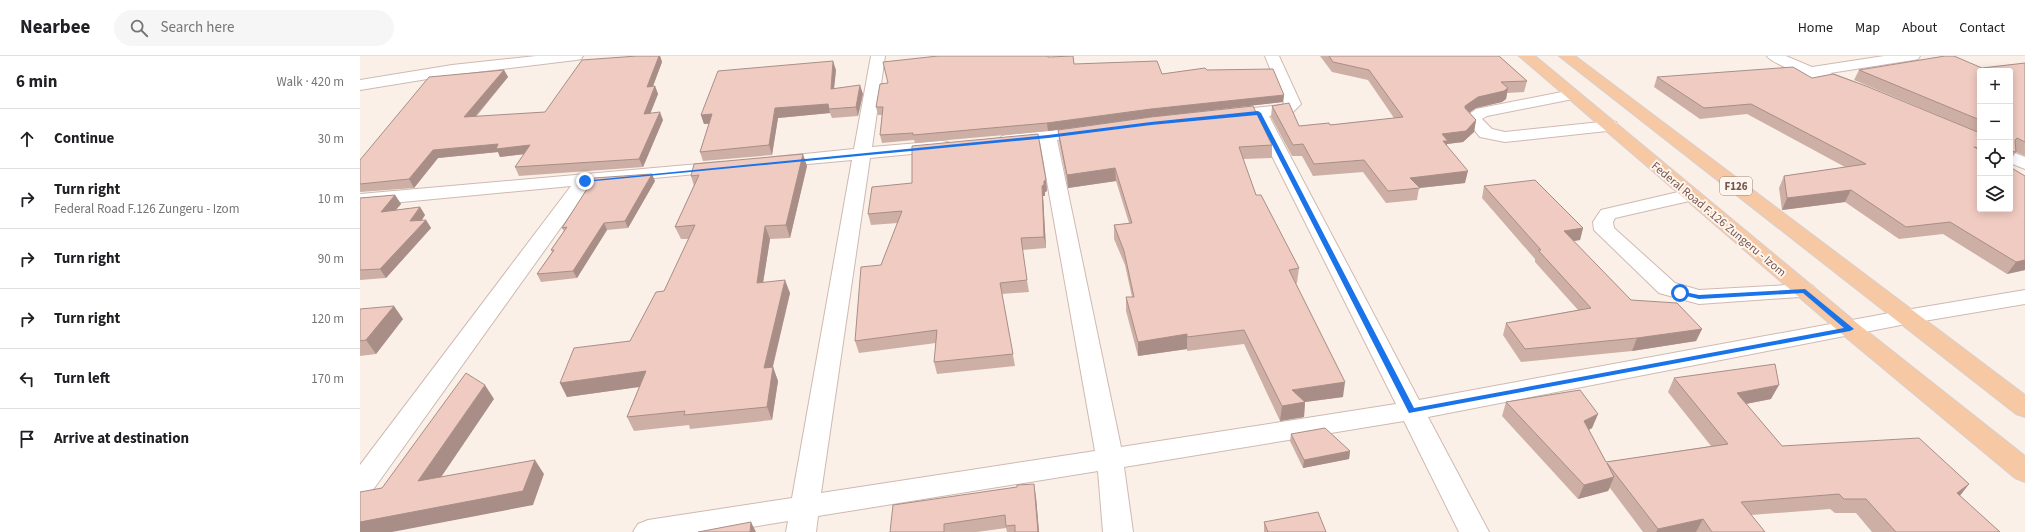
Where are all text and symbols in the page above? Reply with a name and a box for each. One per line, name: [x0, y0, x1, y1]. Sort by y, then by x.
search box: [114, 10, 394, 46]
text: Nearbee: [20, 14, 90, 41]
icon: search: [128, 17, 150, 39]
text: Search here: [160, 17, 234, 38]
text: Home: [1798, 18, 1833, 38]
text: Map: [1855, 18, 1880, 38]
text: About: [1902, 18, 1937, 38]
text: Contact: [1959, 18, 2005, 38]
map controls: [1977, 68, 2013, 212]
button: +: [1977, 68, 2013, 104]
text: 6 min: [16, 70, 57, 94]
text: Walk · 420 m: [276, 73, 344, 91]
button: −: [1977, 104, 2013, 140]
icon: ahead: [16, 128, 38, 150]
text: Continue: [54, 128, 114, 149]
text: 30 m: [318, 130, 344, 148]
button: locate: [1977, 140, 2013, 176]
street label: Federal Road F.126 Zungeru - Izom: [1648, 158, 1790, 281]
route end: [576, 172, 594, 190]
button: layers: [1977, 176, 2013, 212]
road number: F126: [1720, 177, 1752, 195]
text: Turn right: [54, 179, 120, 200]
icon: right: [16, 188, 38, 210]
text: 10 m: [318, 190, 344, 208]
text: Federal Road F.126 Zungeru - Izom: [54, 200, 239, 218]
icon: right: [16, 248, 38, 270]
text: Turn right: [54, 248, 120, 269]
text: 90 m: [318, 250, 344, 268]
route start: [1671, 284, 1689, 302]
icon: right: [16, 308, 38, 330]
text: Turn right: [54, 308, 120, 329]
text: 120 m: [311, 310, 344, 328]
icon: left: [16, 368, 38, 390]
text: Turn left: [54, 368, 110, 389]
text: 170 m: [311, 370, 344, 388]
icon: arrive: [16, 428, 38, 450]
text: Arrive at destination: [54, 428, 189, 449]

